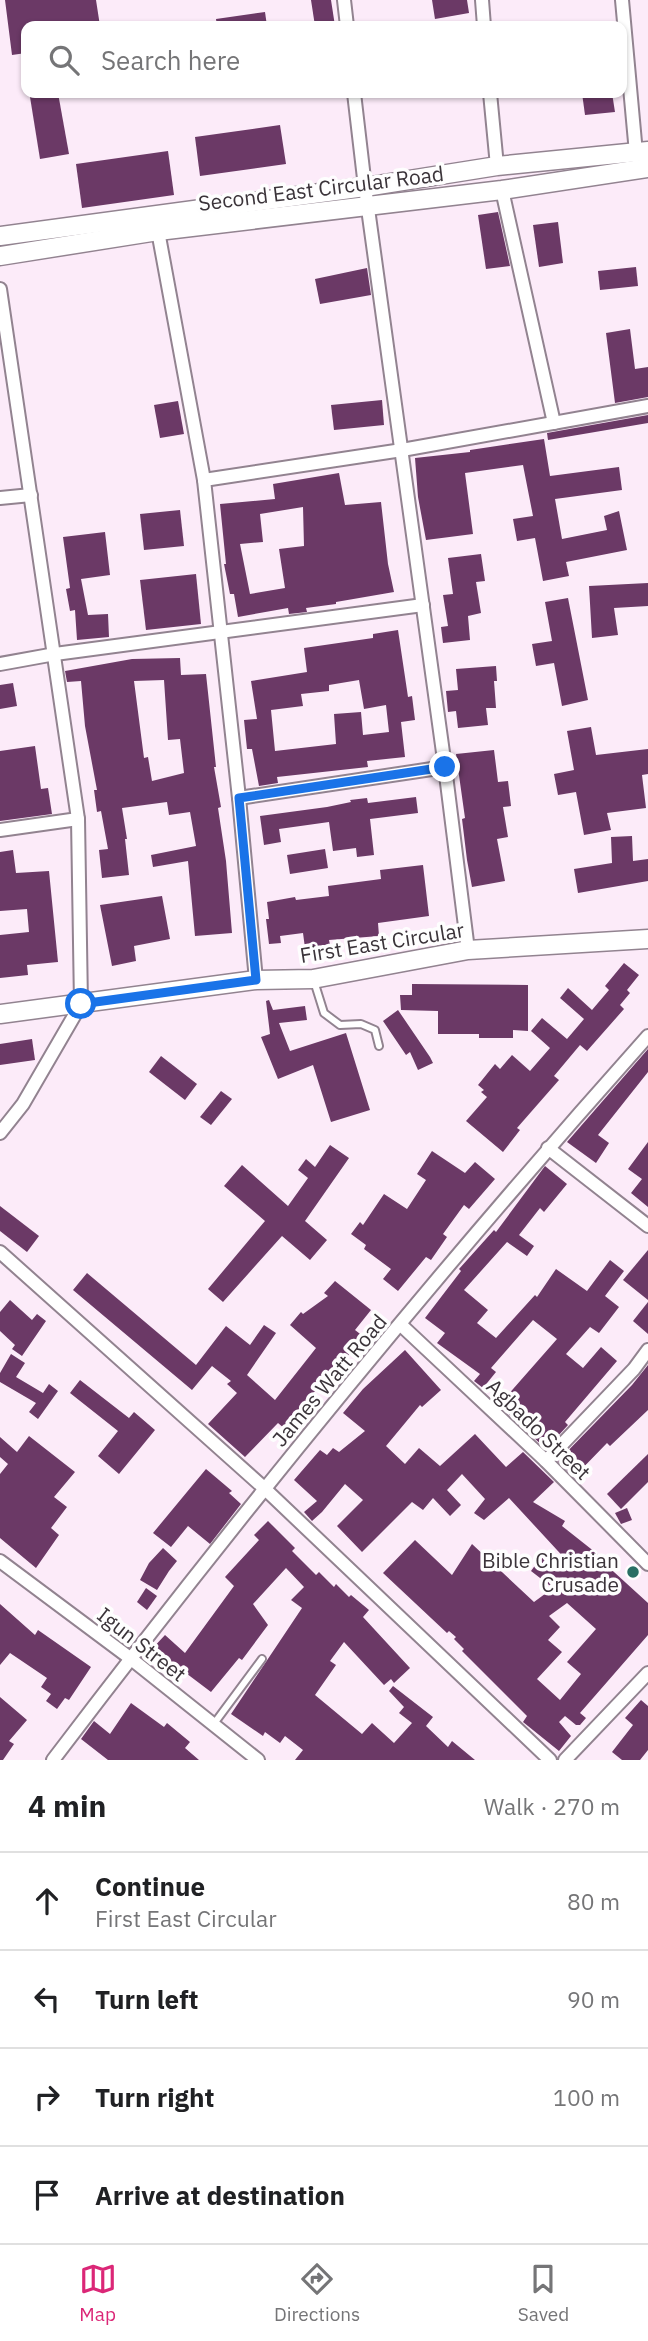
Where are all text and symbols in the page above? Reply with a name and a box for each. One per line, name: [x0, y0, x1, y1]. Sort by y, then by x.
search box: [21, 21, 627, 98]
icon: search: [45, 41, 83, 79]
text: Search here: [101, 43, 240, 77]
street label: Second East Circular Road: [197, 159, 445, 217]
route end: [429, 751, 460, 782]
street label: First East Circular: [298, 915, 466, 969]
route start: [65, 988, 96, 1019]
street label: James Watt Road: [265, 1308, 393, 1452]
street label: Agbado Street: [481, 1372, 597, 1486]
place label: Bible Christian Crusade: [482, 1546, 619, 1598]
marker: Bible Christian Crusade: [625, 1564, 641, 1580]
street label: Igun Street: [92, 1600, 192, 1688]
text: 4 min: [28, 1786, 106, 1825]
text: Walk · 270 m: [484, 1791, 620, 1821]
text: Continue: [95, 1869, 205, 1903]
icon: ahead: [28, 1882, 66, 1920]
text: 80 m: [567, 1886, 620, 1916]
text: First East Circular: [95, 1903, 277, 1933]
icon: left: [28, 1980, 66, 2018]
text: Turn left: [95, 1982, 198, 2016]
text: 90 m: [567, 1984, 620, 2014]
icon: right: [28, 2078, 66, 2116]
text: Turn right: [95, 2080, 214, 2114]
text: 100 m: [553, 2082, 620, 2112]
icon: arrive: [28, 2176, 66, 2214]
text: Arrive at destination: [95, 2178, 345, 2212]
tab: Map: [79, 2260, 117, 2326]
tab: Directions: [274, 2260, 360, 2326]
tab: Saved: [518, 2260, 569, 2326]

